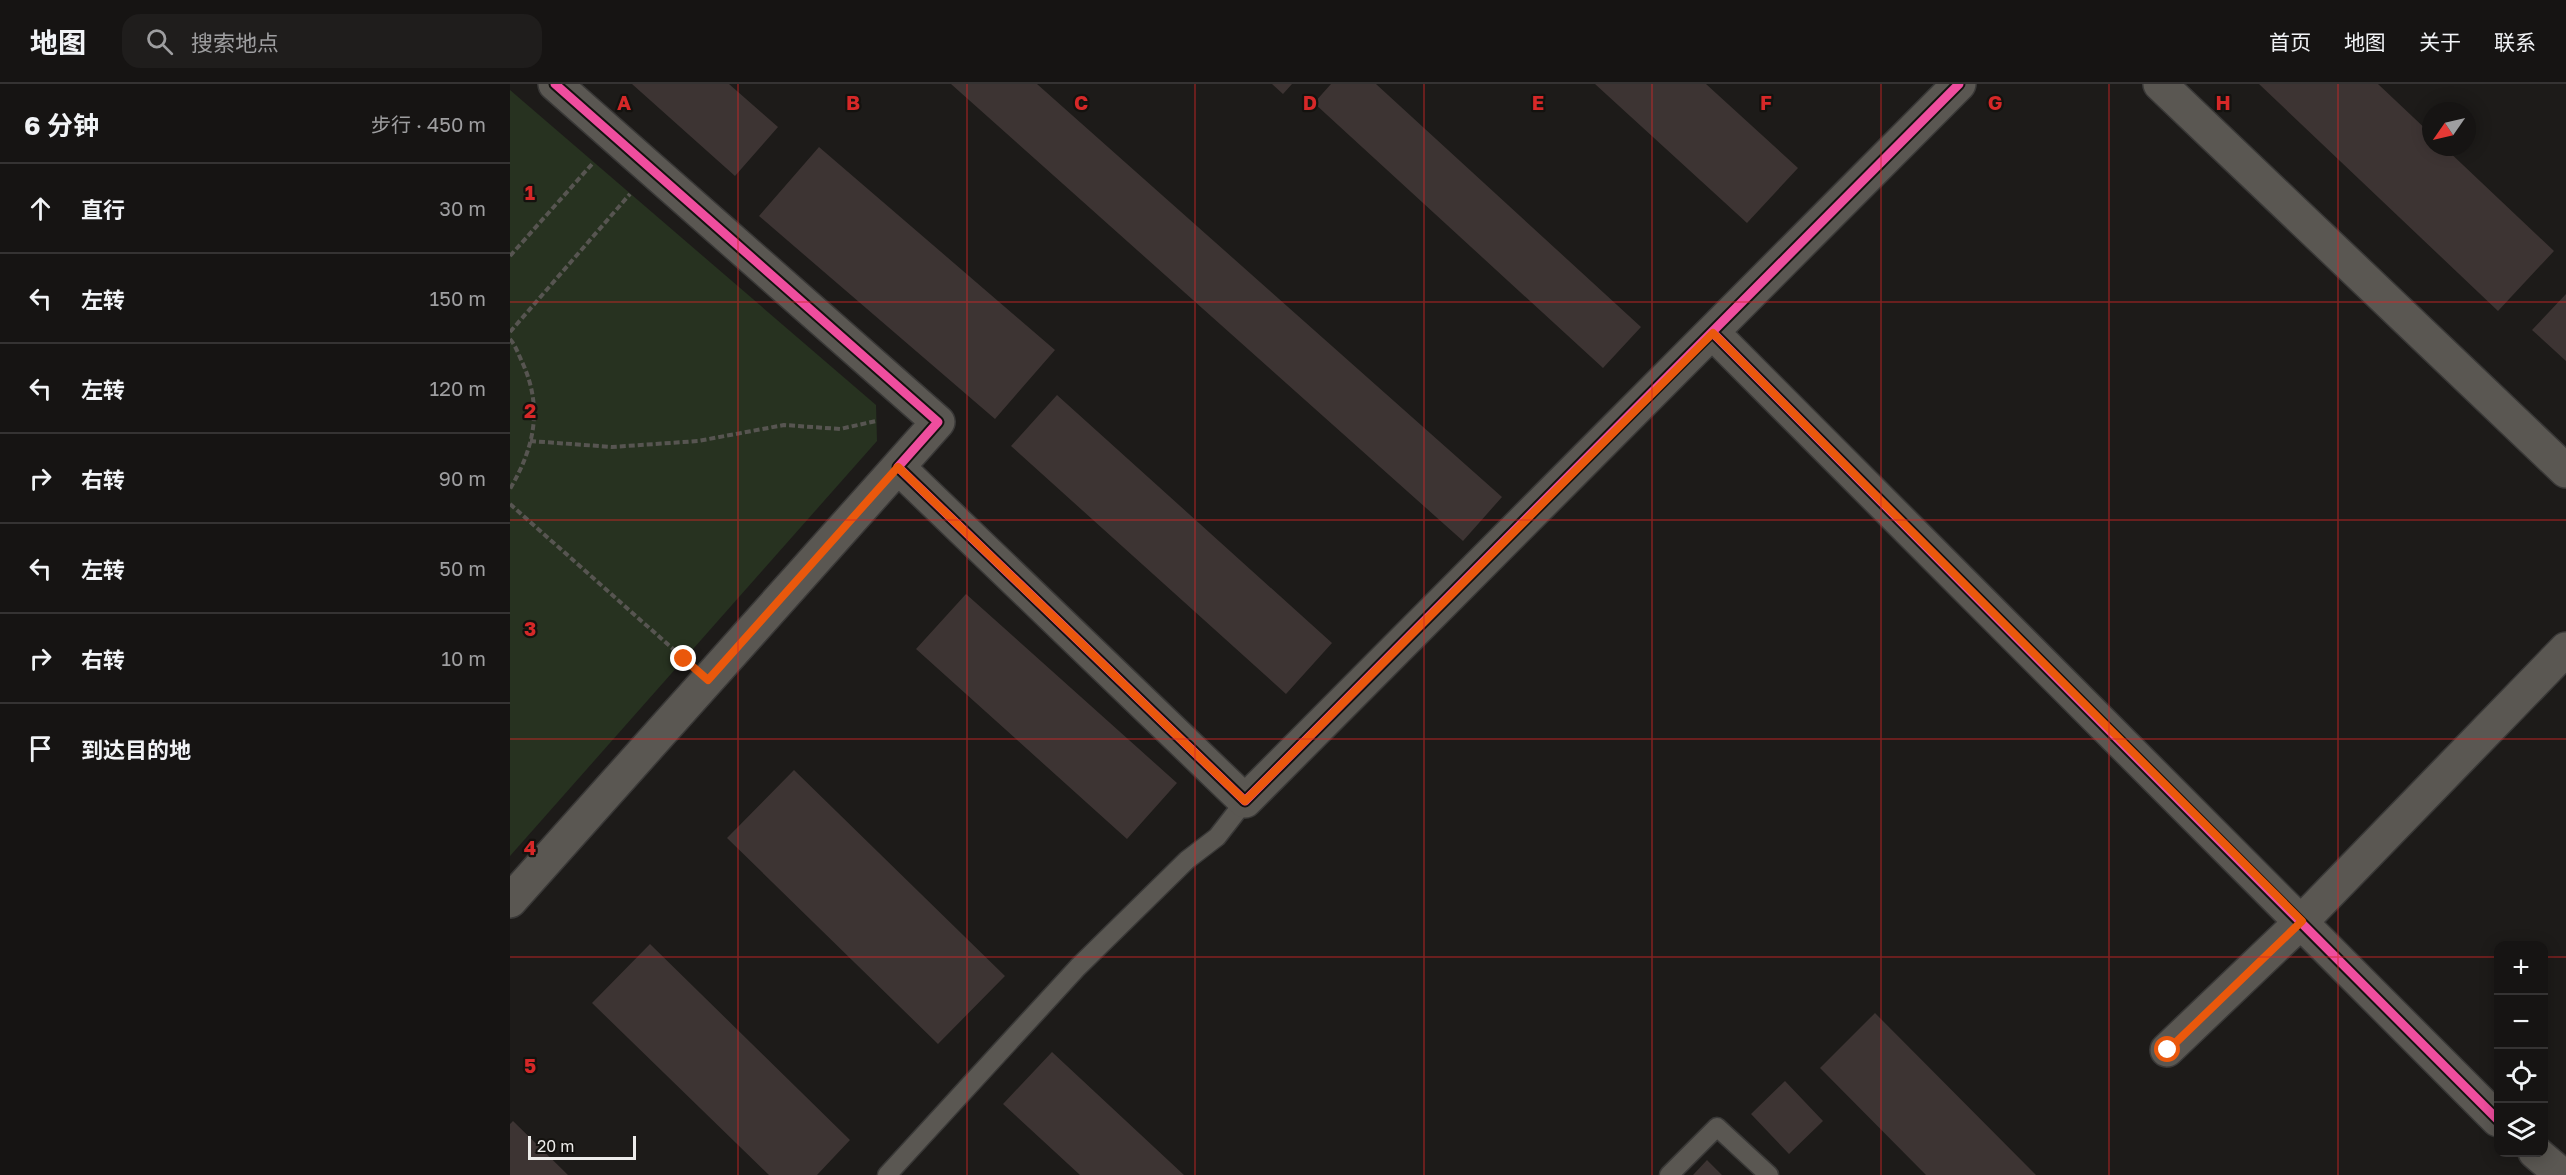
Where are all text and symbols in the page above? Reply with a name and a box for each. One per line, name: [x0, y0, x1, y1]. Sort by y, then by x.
search box: [122, 14, 542, 68]
icon: search: [143, 25, 176, 58]
text: 地图: [30, 26, 86, 59]
text: 搜索地点: [191, 29, 279, 56]
text: 首页: [2269, 29, 2311, 55]
text: 地图: [2344, 29, 2386, 55]
text: 关于: [2419, 29, 2461, 55]
text: 联系: [2494, 29, 2536, 55]
text: A: [617, 90, 631, 114]
text: B: [846, 90, 860, 114]
text: C: [1074, 90, 1088, 114]
text: D: [1303, 90, 1317, 114]
text: E: [1532, 90, 1544, 114]
text: F: [1760, 90, 1772, 114]
text: G: [1988, 90, 2002, 114]
text: H: [2215, 90, 2231, 114]
north arrow: [2422, 102, 2476, 156]
text: 6 分钟: [24, 110, 99, 141]
text: 步行 · 450 m: [371, 112, 486, 136]
text: 1: [525, 180, 535, 204]
icon: ahead: [24, 192, 57, 225]
text: 直行: [81, 196, 125, 223]
text: 30 m: [439, 196, 486, 220]
icon: left: [24, 282, 57, 315]
text: 左转: [81, 286, 125, 313]
text: 150 m: [430, 286, 486, 310]
icon: left: [24, 372, 57, 405]
text: 左转: [81, 376, 125, 403]
text: 120 m: [430, 376, 486, 400]
text: 2: [524, 398, 536, 422]
icon: right: [24, 462, 57, 495]
text: 右转: [81, 466, 125, 493]
text: 90 m: [439, 466, 486, 490]
icon: left: [24, 552, 57, 585]
text: 左转: [81, 556, 125, 583]
text: 50 m: [439, 556, 486, 580]
text: 3: [524, 616, 536, 640]
icon: right: [24, 642, 57, 675]
route end: [670, 645, 696, 671]
text: 右转: [81, 646, 125, 673]
text: 10 m: [441, 646, 486, 670]
icon: arrive: [24, 732, 57, 765]
text: 到达目的地: [81, 736, 191, 763]
text: 4: [524, 835, 536, 859]
map controls: [2494, 941, 2548, 1157]
button: +: [2494, 941, 2548, 995]
button: −: [2494, 995, 2548, 1049]
route start: [2154, 1036, 2180, 1062]
button: locate: [2494, 1049, 2548, 1103]
text: 5: [524, 1053, 536, 1077]
button: layers: [2494, 1103, 2548, 1157]
scale bar: [528, 1133, 636, 1160]
text: 20 m: [537, 1136, 574, 1156]

